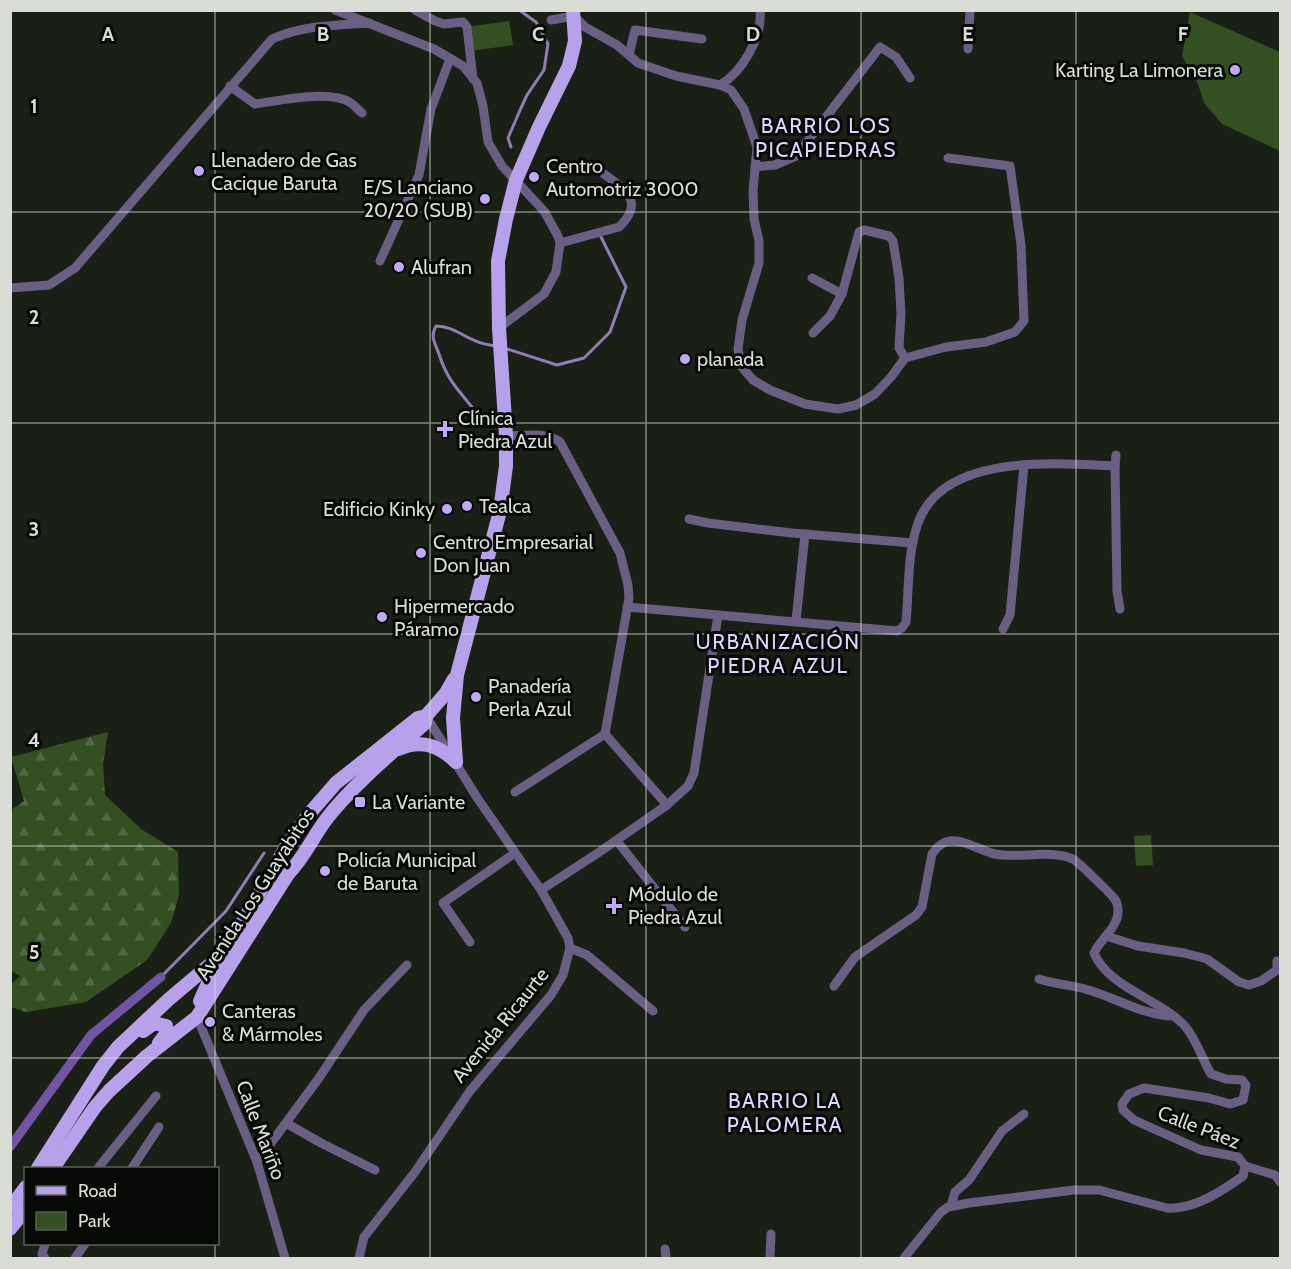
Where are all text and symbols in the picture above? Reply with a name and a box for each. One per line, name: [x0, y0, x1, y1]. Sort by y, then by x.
text: A: [102, 22, 115, 46]
text: B: [317, 22, 329, 46]
text: C: [532, 22, 544, 46]
text: D: [746, 22, 760, 46]
text: E: [962, 22, 974, 46]
text: F: [1178, 22, 1189, 46]
place label: Karting La Limonera: [1055, 58, 1223, 82]
marker: Karting La Limonera: [1228, 63, 1242, 77]
text: 1: [30, 94, 38, 118]
district label: BARRIO LOS PICAPIEDRAS: [755, 113, 897, 162]
place label: Llenadero de Gas Cacique Baruta: [211, 148, 357, 195]
place label: Centro Automotriz 3000: [546, 154, 699, 201]
marker: Llenadero de Gas Cacique Baruta: [192, 164, 206, 178]
marker: Centro Automotriz 3000: [527, 170, 541, 184]
place label: E/S Lanciano 20/20 (SUB): [363, 175, 473, 222]
marker: E/S Lanciano 20/20 (SUB): [478, 192, 492, 206]
place label: Alufran: [411, 255, 472, 279]
marker: Alufran: [392, 260, 406, 274]
text: 2: [29, 305, 39, 329]
place label: planada: [697, 347, 764, 371]
marker: planada: [678, 352, 692, 366]
place label: Clínica Piedra Azul: [458, 406, 552, 453]
marker: Clínica Piedra Azul: [436, 420, 454, 438]
place label: Tealca: [479, 494, 532, 518]
place label: Edificio Kinky: [323, 497, 435, 521]
marker: Tealca: [460, 499, 474, 513]
marker: Edificio Kinky: [440, 502, 454, 516]
text: 3: [29, 517, 39, 541]
place label: Centro Empresarial Don Juan: [433, 530, 594, 577]
marker: Centro Empresarial Don Juan: [414, 546, 428, 560]
place label: Hipermercado Páramo: [394, 594, 515, 641]
marker: Hipermercado Páramo: [375, 610, 389, 624]
district label: URBANIZACIÓN PIEDRA AZUL: [696, 629, 860, 678]
place label: Panadería Perla Azul: [488, 674, 572, 721]
marker: Panadería Perla Azul: [469, 690, 483, 704]
text: 4: [28, 728, 40, 752]
place label: La Variante: [372, 790, 465, 814]
marker: La Variante: [353, 795, 367, 809]
street label: Avenida Los Guayabitos: [191, 804, 319, 984]
place label: Policía Municipal de Baruta: [337, 848, 477, 895]
marker: Policía Municipal de Baruta: [318, 864, 332, 878]
place label: Módulo de Piedra Azul: [628, 882, 722, 929]
marker: Módulo de Piedra Azul: [605, 897, 623, 915]
text: 5: [29, 940, 39, 964]
street label: Avenida Ricaurte: [446, 963, 554, 1087]
place label: Canteras & Mármoles: [222, 999, 322, 1046]
marker: Canteras & Mármoles: [203, 1015, 217, 1029]
street label: Calle Mariño: [231, 1077, 291, 1183]
district label: BARRIO LA PALOMERA: [727, 1088, 843, 1137]
street label: Calle Páez: [1154, 1100, 1244, 1154]
legend: [24, 1167, 219, 1245]
text: Road: [78, 1180, 117, 1202]
text: Park: [78, 1210, 111, 1232]

